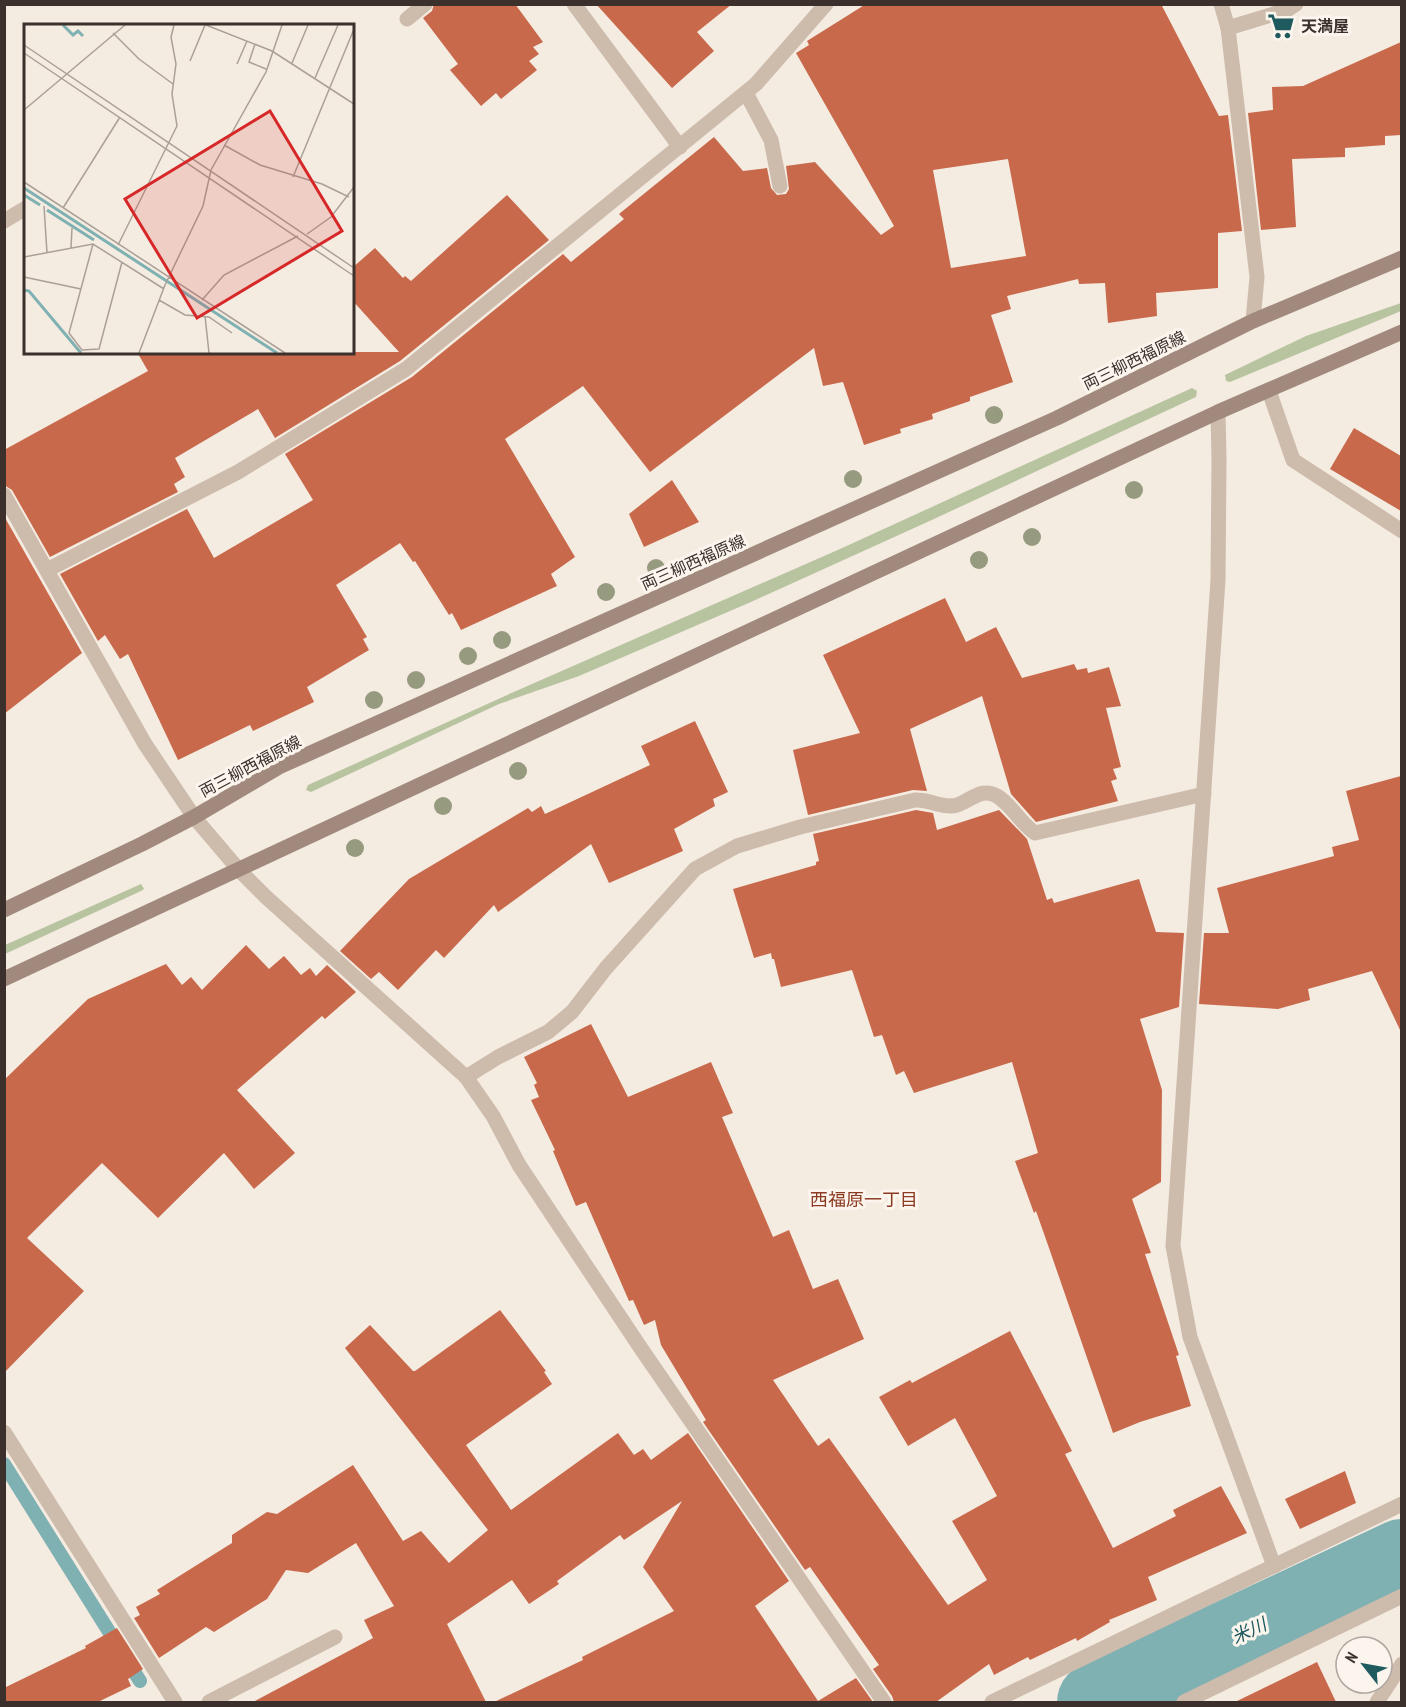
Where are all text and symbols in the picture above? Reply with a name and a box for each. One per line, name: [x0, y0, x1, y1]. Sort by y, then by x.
supermarket icon: 天満屋: [1266, 11, 1296, 41]
place label: 天満屋: [1301, 16, 1349, 36]
inset map: [24, 24, 354, 354]
street label: 両三柳西福原線: [1079, 326, 1189, 394]
street label: 両三柳西福原線: [638, 530, 748, 594]
street label: 両三柳西福原線: [196, 731, 304, 801]
district label: 西福原一丁目: [810, 1188, 918, 1211]
water label: 米川: [1228, 1612, 1272, 1649]
north arrow: [1334, 1635, 1394, 1695]
text: N: [1340, 1648, 1362, 1666]

